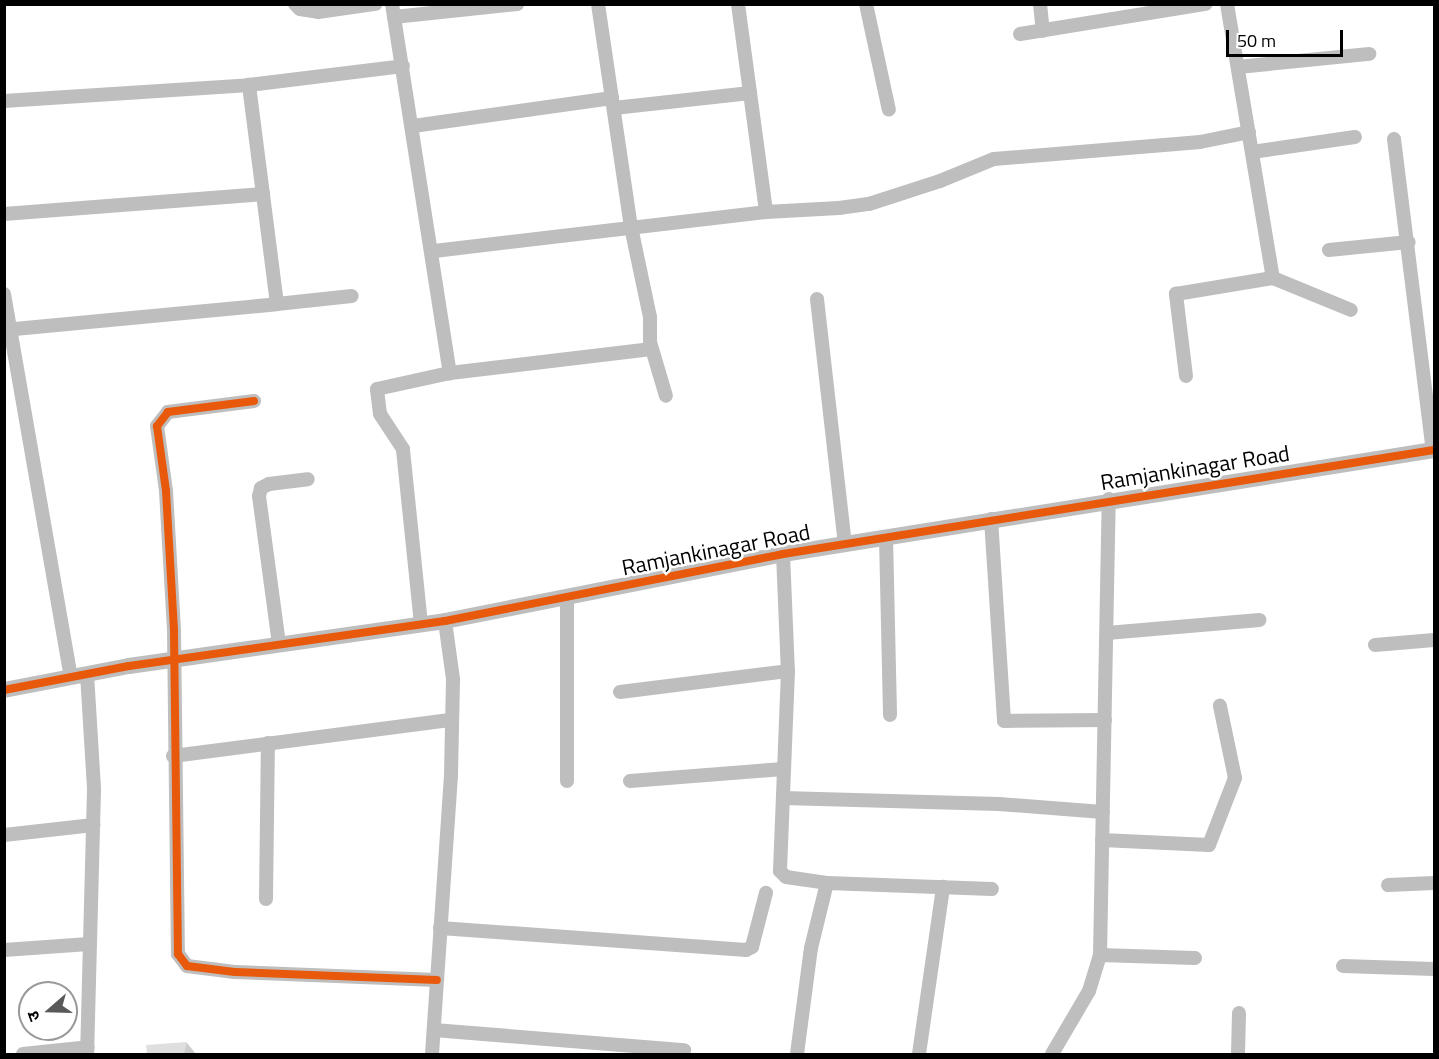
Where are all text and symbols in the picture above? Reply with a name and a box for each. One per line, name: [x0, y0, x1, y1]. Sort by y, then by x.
scale bar: [1229, 18, 1346, 56]
text: 50 m: [1237, 27, 1276, 54]
street label: Ramjankinagar Road: [1099, 440, 1291, 496]
street label: Ramjankinagar Road: [620, 519, 812, 581]
north arrow: [18, 981, 78, 1041]
text: उ: [20, 1008, 46, 1025]

